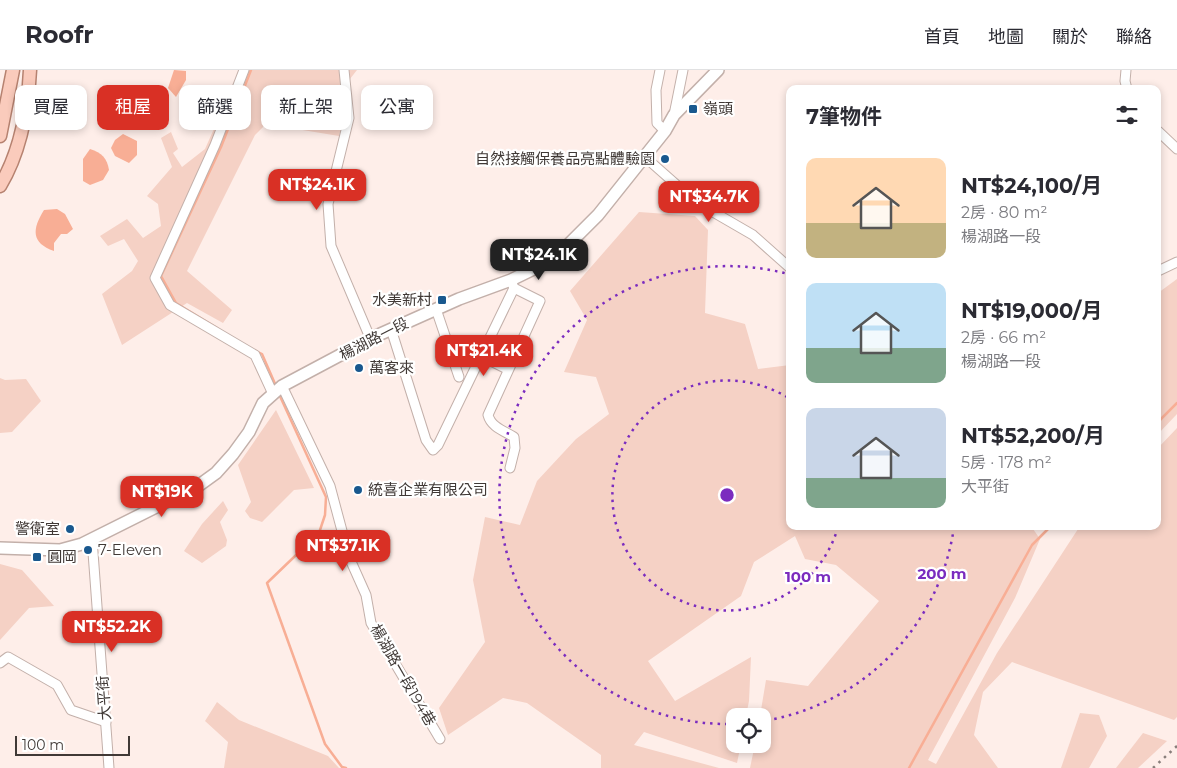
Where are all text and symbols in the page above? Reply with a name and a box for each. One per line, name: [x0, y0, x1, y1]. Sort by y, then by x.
text: Roofr: [25, 20, 94, 49]
text: 首頁: [924, 26, 960, 48]
text: 地圖: [988, 26, 1024, 48]
text: 關於: [1052, 26, 1088, 48]
text: 聯絡: [1116, 26, 1152, 48]
chip: 買屋: [15, 85, 87, 130]
chip: 租屋: [97, 85, 169, 130]
chip: 篩選: [179, 85, 251, 130]
chip: 新上架: [261, 85, 351, 130]
chip: 公寓: [361, 85, 433, 130]
place label: 嶺頭: [703, 99, 733, 118]
icon: filters: [1113, 101, 1141, 129]
marker: 嶺頭: [687, 103, 699, 115]
text: 7筆物件: [806, 104, 882, 129]
place label: 自然接觸保養品亮點體驗園: [475, 149, 655, 168]
marker: 自然接觸保養品亮點體驗園: [659, 153, 671, 165]
pin: NT$24.1K: [265, 168, 369, 211]
text: NT$24,100/月: [961, 173, 1102, 198]
text: NT$24.1K: [279, 175, 355, 194]
icon: home: [846, 178, 906, 238]
pin: NT$34.7K: [657, 180, 761, 223]
text: NT$34.7K: [669, 187, 749, 206]
text: 2房 · 80 m²: [961, 203, 1047, 222]
text: 楊湖路一段: [961, 227, 1041, 246]
pin: NT$24.1K: [487, 238, 591, 281]
text: NT$24.1K: [501, 245, 577, 264]
place label: 水美新村: [372, 290, 432, 309]
marker: 水美新村: [436, 294, 448, 306]
text: NT$19,000/月: [961, 298, 1102, 323]
icon: home: [846, 303, 906, 363]
street label: 楊湖路一段: [336, 313, 412, 364]
text: 2房 · 66 m²: [961, 328, 1046, 347]
pin: NT$21.4K: [432, 334, 536, 377]
text: NT$21.4K: [446, 341, 522, 360]
text: 楊湖路一段: [961, 352, 1041, 371]
place label: 萬客來: [369, 358, 414, 377]
marker: 萬客來: [353, 362, 365, 374]
text: NT$52,200/月: [961, 423, 1105, 448]
icon: home: [846, 428, 906, 488]
text: 5房 · 178 m²: [961, 453, 1052, 472]
pin: NT$19K: [121, 476, 203, 518]
text: 大平街: [961, 477, 1009, 496]
place label: 統喜企業有限公司: [368, 480, 488, 499]
text: NT$19K: [131, 482, 193, 501]
marker: 統喜企業有限公司: [352, 484, 364, 496]
centre of rings: [718, 486, 736, 504]
place label: 警衛室: [15, 519, 60, 538]
marker: 警衛室: [64, 523, 76, 535]
pin: NT$37.1K: [291, 530, 395, 572]
text: NT$37.1K: [306, 536, 380, 555]
place label: 7-Eleven: [98, 540, 162, 559]
marker: 7-Eleven: [82, 544, 94, 556]
place label: 圓岡: [47, 547, 77, 566]
marker: 圓岡: [31, 551, 43, 563]
text: 200 m: [917, 564, 967, 583]
text: 100 m: [785, 567, 831, 586]
pin: NT$52.2K: [60, 610, 164, 653]
text: NT$52.2K: [73, 617, 151, 636]
street label: 楊湖路一段194巷: [367, 620, 440, 729]
street label: 大平街: [92, 675, 115, 721]
map controls: [726, 708, 771, 753]
button: locate: [726, 708, 771, 753]
scale bar: [15, 733, 130, 756]
text: 100 m: [22, 736, 64, 754]

